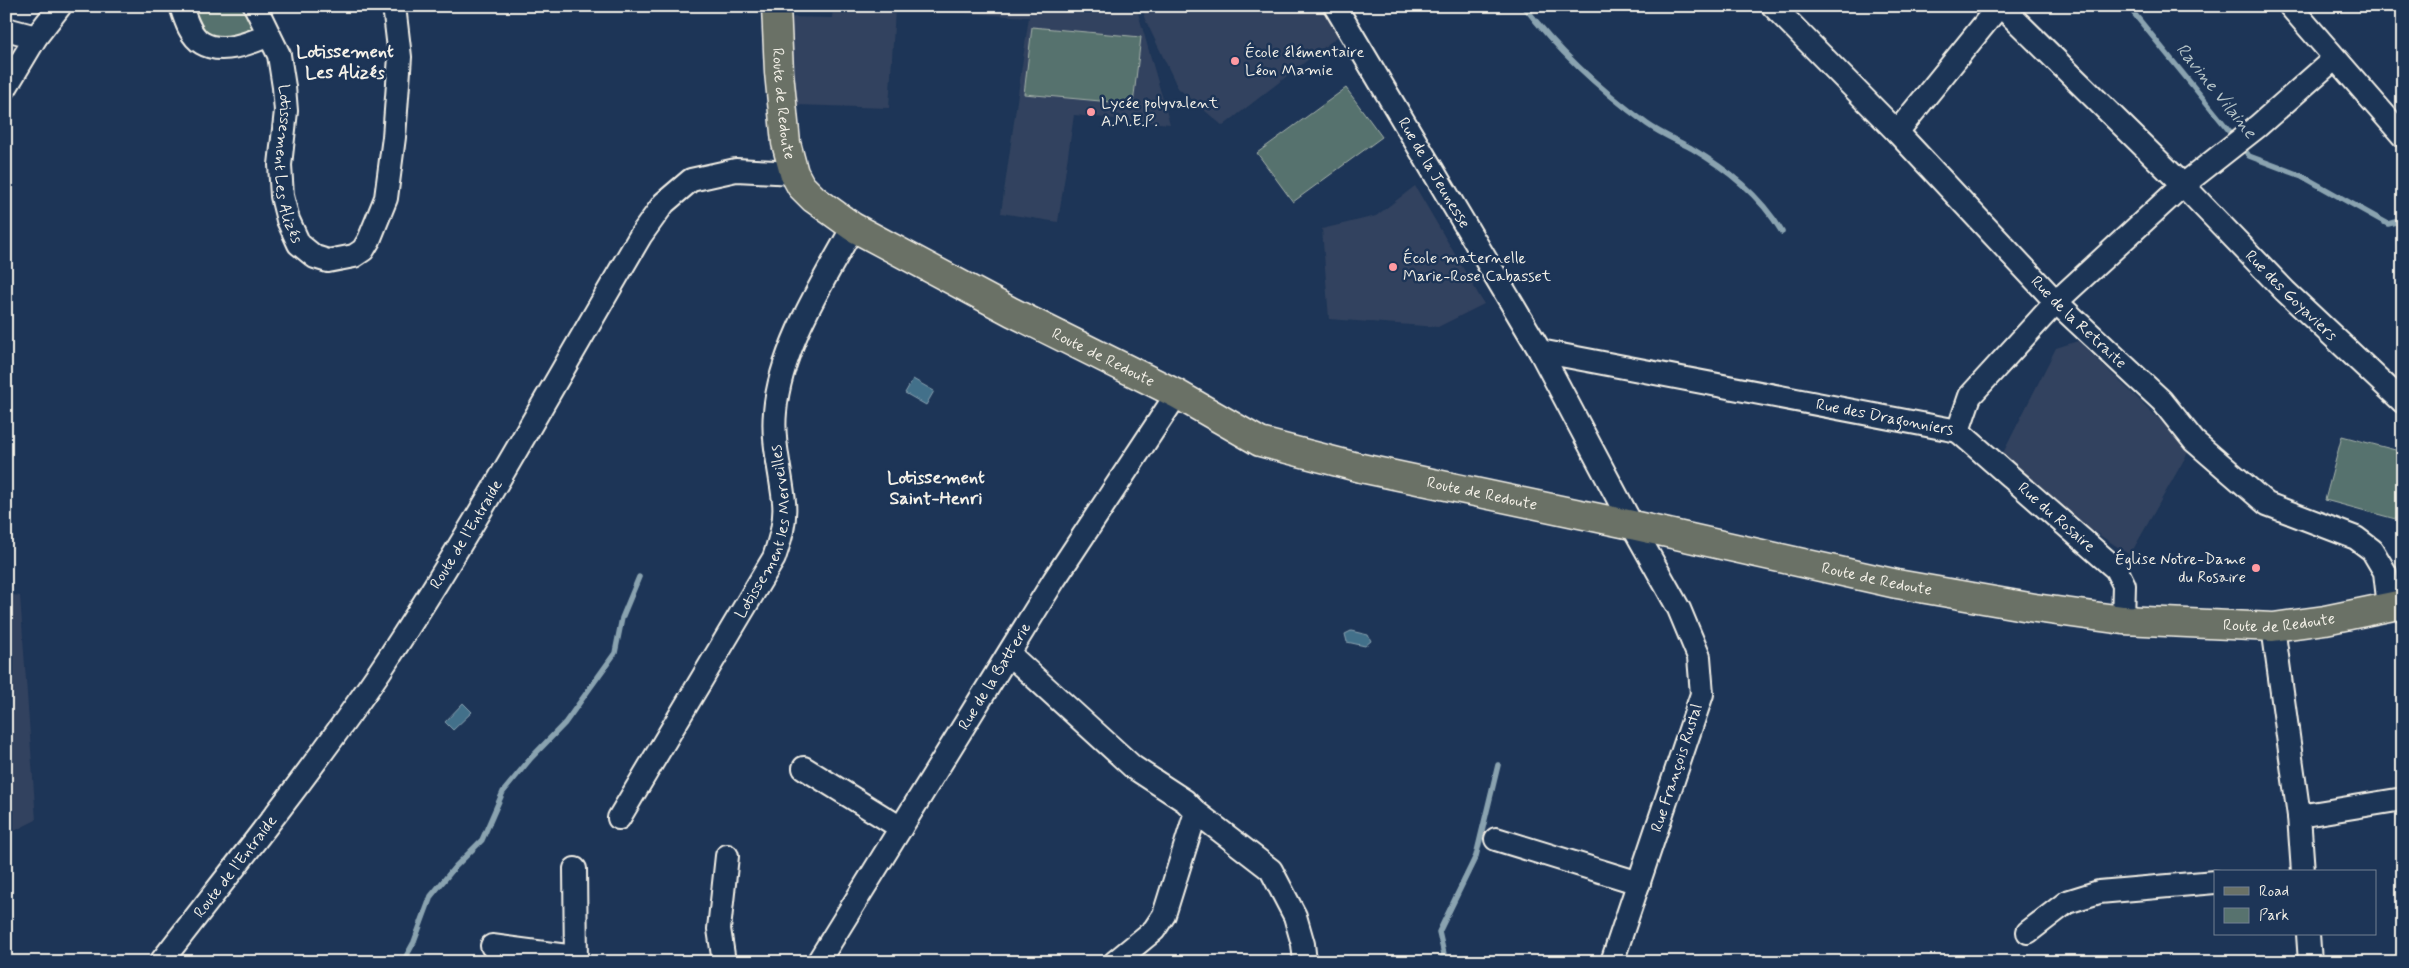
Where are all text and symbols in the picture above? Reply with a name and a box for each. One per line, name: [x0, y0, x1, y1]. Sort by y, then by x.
water label: Ravine Vilaine: [2170, 38, 2263, 145]
district label: Lotissement Les Alizés: [296, 40, 394, 85]
place label: École élémentaire Léon Mamie: [1245, 42, 1365, 81]
street label: Route de Redoute: [767, 47, 800, 162]
marker: École élémentaire Léon Mamie: [1229, 55, 1241, 67]
street label: Lotissement Les Alizés: [269, 84, 308, 247]
place label: Lycée polyvalent A.M.E.P.: [1101, 93, 1219, 132]
marker: Lycée polyvalent A.M.E.P.: [1085, 106, 1097, 118]
street label: Rue de la Jeunesse: [1393, 113, 1475, 232]
street label: Rue des Goyaviers: [2241, 245, 2342, 346]
place label: École maternelle Marie-Rose Cabasset: [1403, 248, 1552, 287]
marker: École maternelle Marie-Rose Cabasset: [1387, 261, 1399, 273]
street label: Rue de la Retraite: [2026, 271, 2131, 373]
street label: Route de Redoute: [1048, 323, 1158, 392]
street label: Rue des Dragonniers: [1814, 394, 1955, 440]
street label: Lotissement les Merveilles: [730, 444, 795, 622]
district label: Lotissement Saint-Henri: [887, 466, 985, 511]
street label: Route de Redoute: [1425, 472, 1539, 515]
street label: Route de l'Entraide: [425, 475, 507, 593]
street label: Rue du Rosaire: [2013, 477, 2100, 557]
place label: Église Notre-Dame du Rosaire: [2115, 549, 2246, 588]
street label: Route de Redoute: [1820, 557, 1934, 600]
marker: Église Notre-Dame du Rosaire: [2250, 562, 2262, 574]
street label: Route de Redoute: [2222, 608, 2337, 638]
street label: Rue de la Batterie: [953, 618, 1036, 734]
street label: Rue François Rustal: [1646, 701, 1708, 835]
street label: Route de l'Entraide: [189, 811, 282, 922]
legend: [2214, 870, 2376, 936]
text: Road: [2259, 882, 2289, 902]
text: Park: [2259, 906, 2289, 926]

